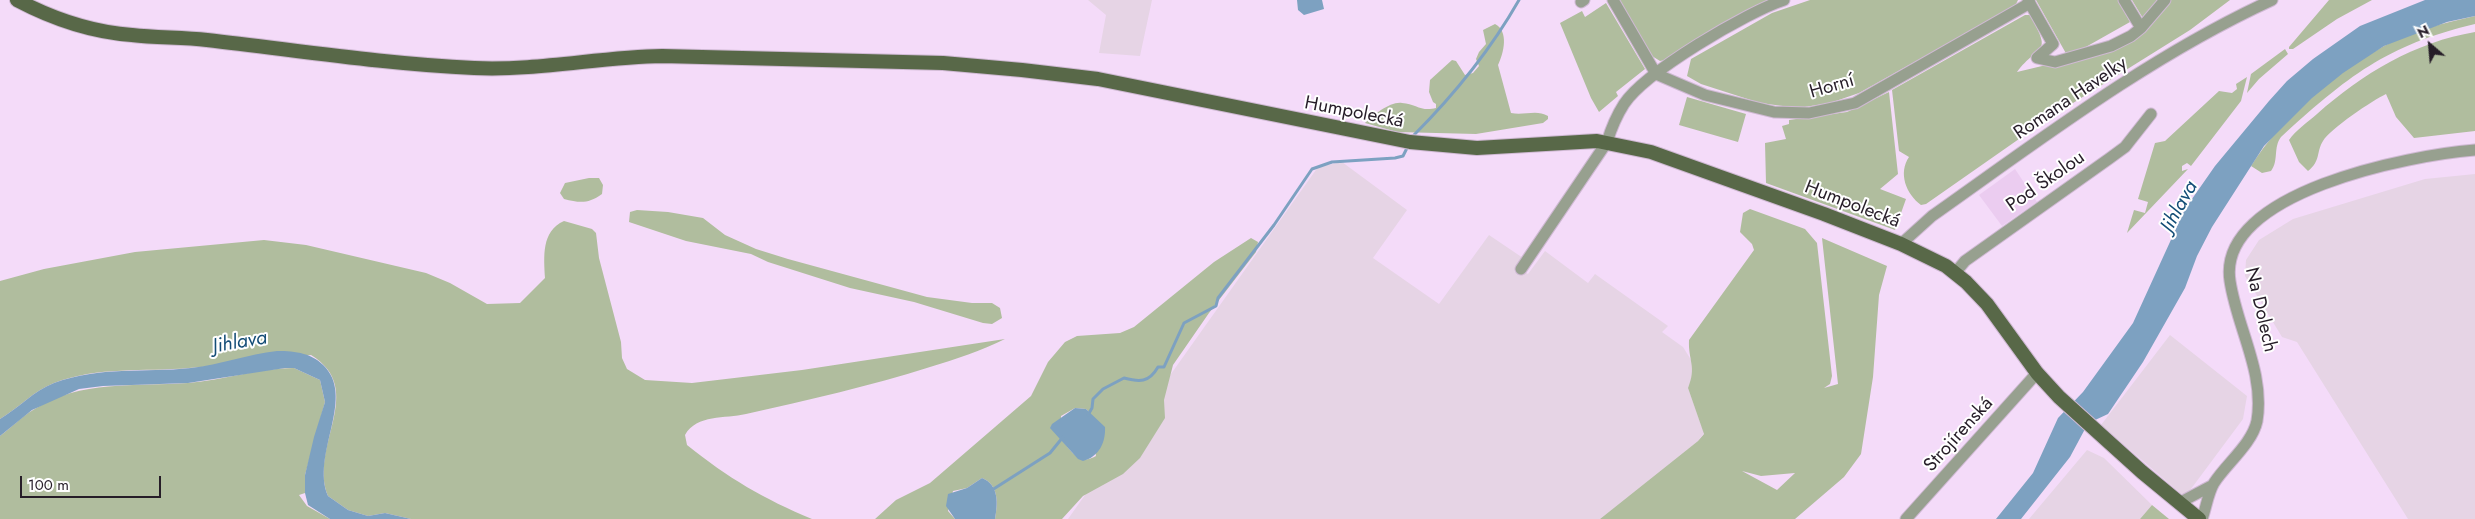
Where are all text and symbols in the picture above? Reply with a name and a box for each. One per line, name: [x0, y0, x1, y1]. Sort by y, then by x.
north arrow: [2405, 20, 2455, 70]
text: N: [2414, 20, 2433, 43]
street label: Romana Havelky: [2010, 53, 2132, 145]
street label: Horní: [1807, 70, 1857, 104]
street label: Humpolecká: [1303, 92, 1405, 134]
street label: Pod Školou: [2002, 147, 2090, 217]
street label: Humpolecká: [1801, 176, 1903, 234]
water label: Jihlava: [2156, 177, 2204, 237]
street label: Na Dolech: [2239, 266, 2281, 354]
water label: Jihlava: [211, 326, 269, 360]
street label: Strojírenská: [1920, 393, 1998, 477]
scale bar: [22, 466, 164, 498]
text: 100 m: [28, 474, 69, 496]

